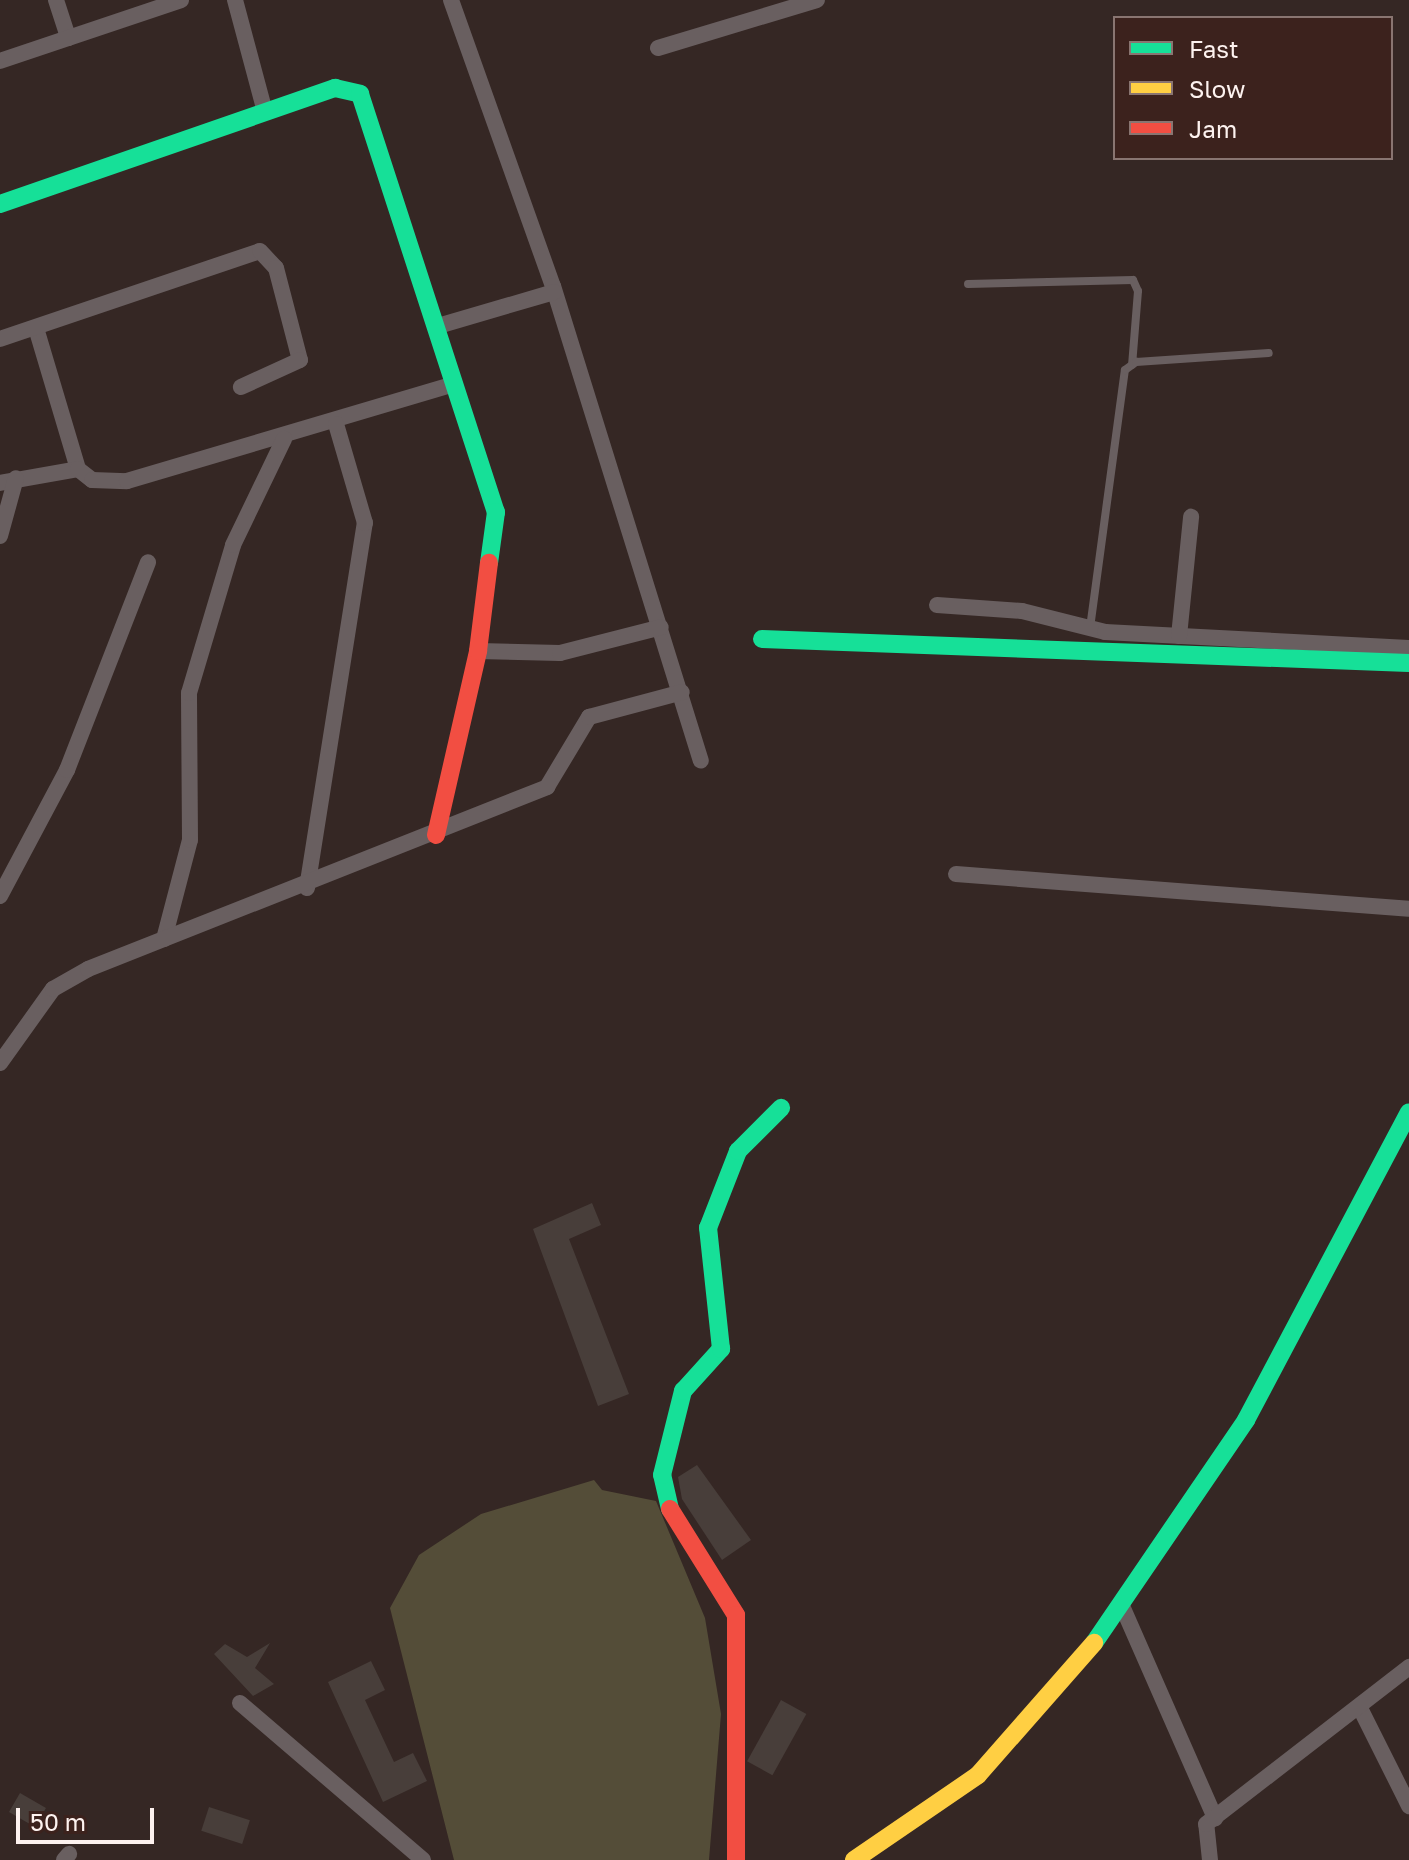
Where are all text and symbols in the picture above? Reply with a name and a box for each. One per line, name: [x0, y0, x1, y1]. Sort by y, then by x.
legend: [1113, 16, 1393, 160]
text: Fast: [1189, 34, 1239, 63]
text: Slow: [1189, 74, 1245, 103]
text: Jam: [1189, 114, 1237, 143]
scale bar: [20, 1792, 158, 1842]
text: 50 m: [30, 1807, 86, 1836]

